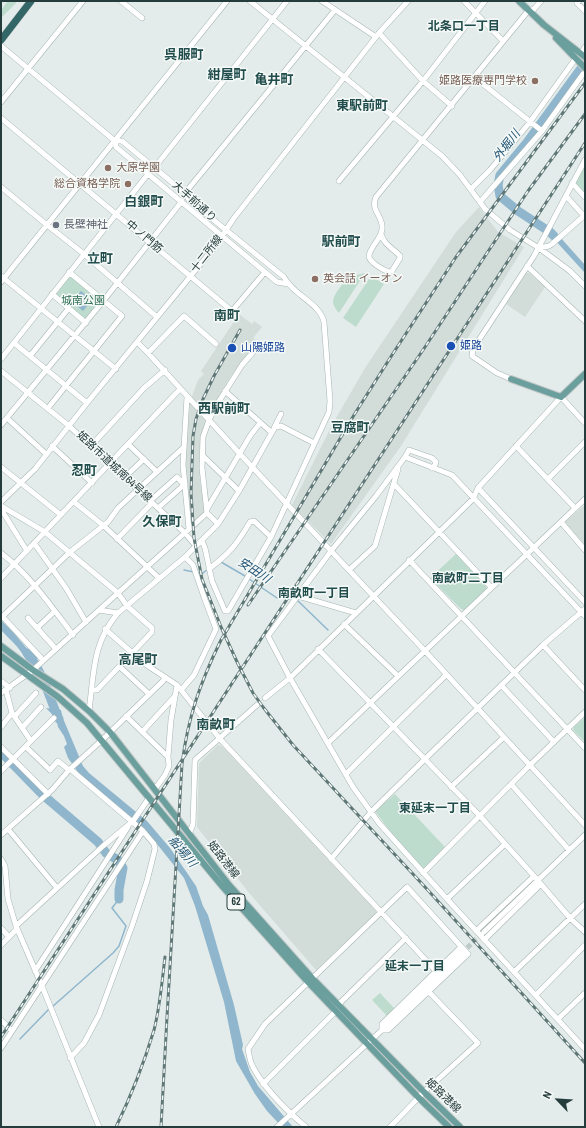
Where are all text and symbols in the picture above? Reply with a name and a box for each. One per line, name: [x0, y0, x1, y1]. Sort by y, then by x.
district label: 北条口一丁目: [428, 20, 500, 34]
district label: 呉服町: [165, 48, 203, 64]
district label: 紺屋町: [208, 68, 246, 84]
district label: 亀井町: [255, 73, 293, 89]
place label: 姫路医療専門学校: [439, 74, 527, 88]
marker: 姫路医療専門学校: [530, 76, 540, 86]
district label: 東駅前町: [336, 99, 388, 115]
water label: 外堀川: [490, 127, 524, 165]
place label: 大原学園: [116, 161, 160, 175]
marker: 大原学園: [103, 163, 113, 173]
place label: 総合資格学院: [54, 177, 120, 191]
marker: 総合資格学院: [123, 179, 133, 189]
street label: 大手前通り: [169, 179, 219, 225]
district label: 白銀町: [125, 195, 163, 211]
place label: 長壁神社: [64, 218, 108, 232]
street label: 中ノ門筋: [123, 218, 165, 256]
marker: 長壁神社: [51, 220, 61, 230]
street label: 十二所線: [188, 233, 226, 275]
district label: 駅前町: [322, 235, 360, 251]
district label: 立町: [87, 252, 113, 268]
place label: 英会話 イーオン: [323, 272, 403, 286]
marker: 英会話 イーオン: [310, 274, 320, 284]
park label: 城南公園: [61, 294, 105, 308]
district label: 南町: [214, 309, 240, 325]
place label: 姫路: [460, 339, 482, 353]
marker: 姫路: [445, 340, 457, 352]
place label: 山陽姫路: [241, 341, 285, 355]
marker: 山陽姫路: [226, 342, 238, 354]
district label: 西駅前町: [198, 402, 250, 418]
district label: 豆腐町: [331, 421, 369, 437]
street label: 姫路市道城南64号線: [74, 429, 154, 505]
district label: 忍町: [71, 464, 97, 480]
district label: 久保町: [143, 515, 181, 531]
water label: 安田川: [235, 555, 273, 587]
district label: 南畝町二丁目: [432, 572, 504, 586]
district label: 南畝町一丁目: [278, 587, 350, 601]
district label: 高尾町: [119, 653, 157, 669]
district label: 南畝町: [197, 718, 235, 734]
district label: 東延末一丁目: [399, 802, 471, 816]
water label: 船場川: [165, 834, 199, 870]
street label: 姫路港線: [204, 839, 242, 881]
road number: 62: [227, 894, 245, 910]
district label: 延末一丁目: [385, 960, 445, 974]
street label: 姫路港線: [423, 1076, 463, 1116]
north arrow: [538, 1080, 578, 1120]
text: N: [539, 1089, 555, 1101]

